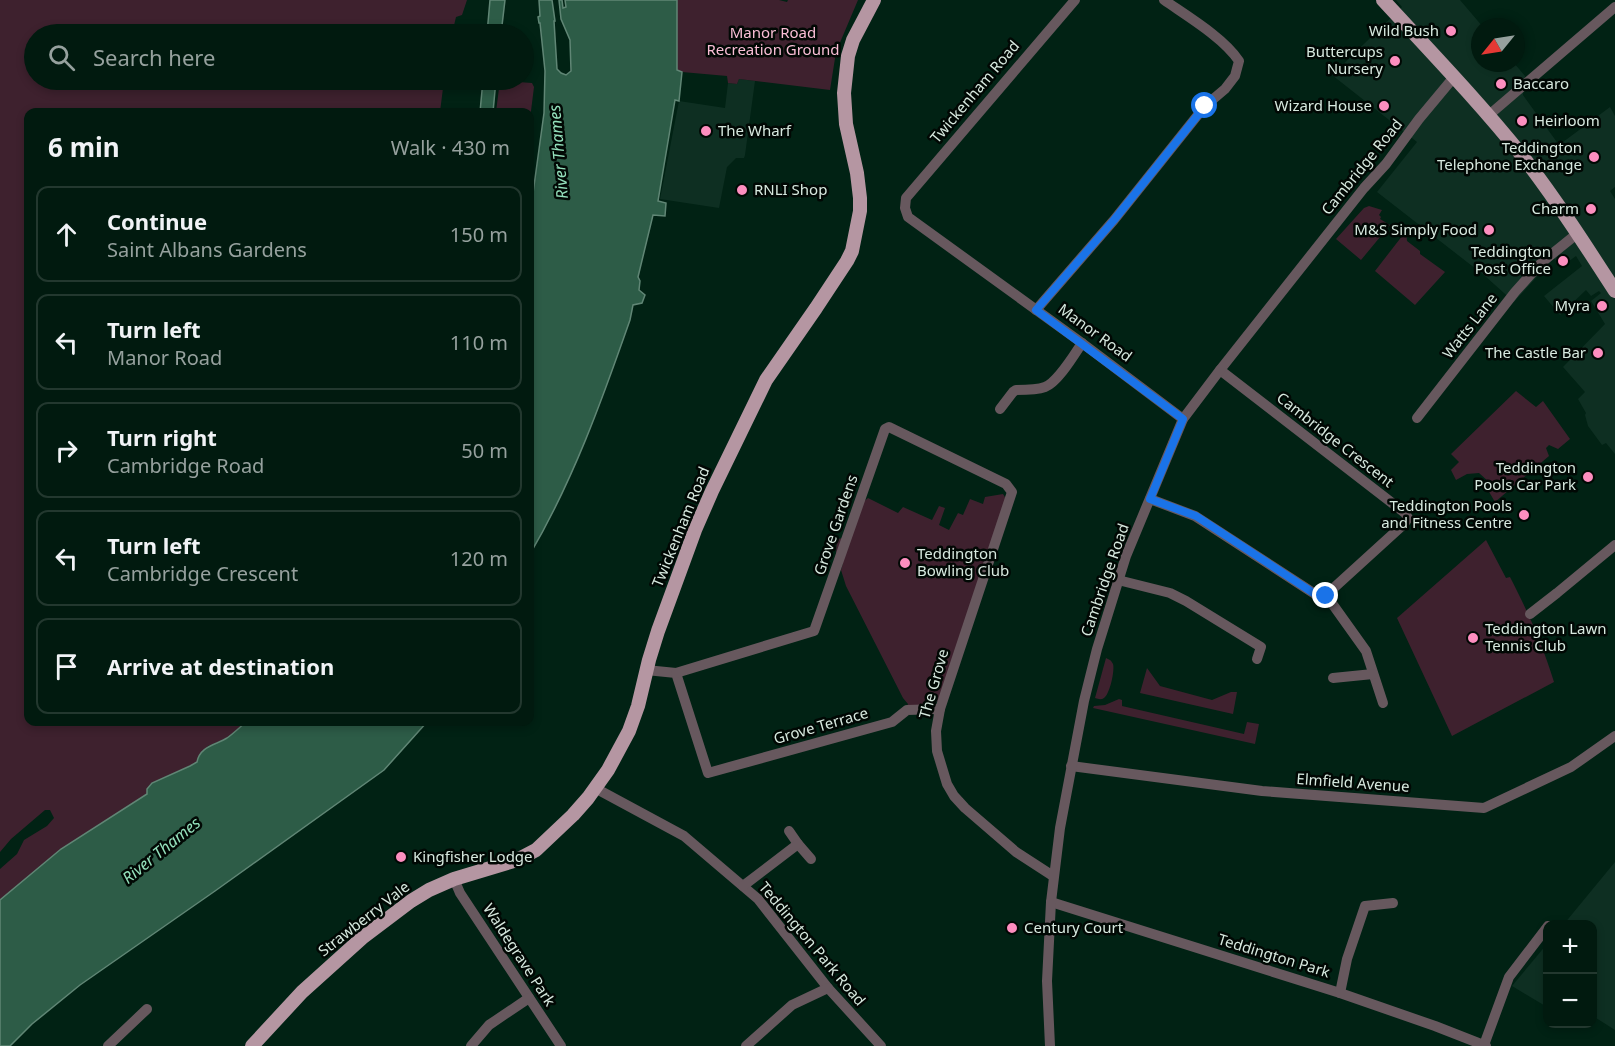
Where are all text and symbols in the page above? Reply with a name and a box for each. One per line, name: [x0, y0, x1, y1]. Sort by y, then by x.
north arrow: [1471, 18, 1525, 72]
place label: Wild Bush: [1369, 20, 1439, 40]
park label: Manor Road Recreation Ground: [707, 22, 839, 59]
search box: [24, 24, 534, 90]
marker: Wild Bush: [1444, 24, 1458, 38]
street label: Twickenham Road: [925, 36, 1023, 147]
icon: search: [45, 41, 78, 74]
place label: Buttercups Nursery: [1306, 41, 1383, 78]
text: Search here: [93, 42, 215, 72]
marker: Buttercups Nursery: [1388, 54, 1402, 68]
place label: Baccaro: [1513, 73, 1569, 93]
marker: Baccaro: [1494, 77, 1508, 91]
route start: [1191, 92, 1217, 118]
place label: Wizard House: [1275, 95, 1372, 115]
marker: Wizard House: [1377, 99, 1391, 113]
water label: River Thames: [543, 104, 573, 200]
place label: Heirloom: [1534, 110, 1600, 130]
street label: Cambridge Road: [1316, 114, 1406, 219]
marker: Heirloom: [1515, 114, 1529, 128]
place label: The Wharf: [718, 120, 792, 140]
marker: The Wharf: [699, 124, 713, 138]
text: 6 min: [48, 129, 120, 165]
text: Walk · 430 m: [391, 134, 510, 161]
place label: Teddington Telephone Exchange: [1437, 137, 1582, 174]
marker: Teddington Telephone Exchange: [1587, 150, 1601, 164]
place label: RNLI Shop: [754, 179, 827, 199]
marker: RNLI Shop: [735, 183, 749, 197]
place label: Charm: [1532, 198, 1579, 218]
marker: Charm: [1584, 202, 1598, 216]
text: Continue: [107, 206, 207, 236]
icon: ahead: [50, 218, 83, 251]
place label: M&S Simply Food: [1354, 219, 1477, 239]
text: 150 m: [450, 221, 508, 248]
marker: M&S Simply Food: [1482, 223, 1496, 237]
text: Saint Albans Gardens: [107, 236, 307, 263]
place label: Teddington Post Office: [1471, 241, 1551, 278]
marker: Teddington Post Office: [1556, 254, 1570, 268]
street label: Watts Lane: [1437, 288, 1501, 362]
place label: Myra: [1554, 295, 1590, 315]
street label: Manor Road: [1055, 299, 1136, 366]
marker: Myra: [1595, 299, 1609, 313]
text: Turn left: [107, 314, 201, 344]
icon: left: [50, 326, 83, 359]
text: 110 m: [450, 329, 508, 356]
place label: The Castle Bar: [1485, 342, 1586, 362]
text: Manor Road: [107, 344, 222, 371]
marker: The Castle Bar: [1591, 346, 1605, 360]
street label: Cambridge Crescent: [1273, 387, 1399, 492]
text: Turn right: [107, 422, 217, 452]
icon: right: [50, 434, 83, 467]
text: 50 m: [461, 437, 508, 464]
text: Cambridge Road: [107, 452, 264, 479]
place label: Teddington Pools Car Park: [1474, 457, 1576, 494]
street label: Twickenham Road: [647, 463, 713, 590]
marker: Teddington Pools Car Park: [1581, 470, 1595, 484]
street label: Grove Gardens: [809, 472, 862, 578]
place label: Teddington Pools and Fitness Centre: [1381, 495, 1512, 532]
marker: Teddington Pools and Fitness Centre: [1517, 508, 1531, 522]
street label: Cambridge Road: [1075, 521, 1133, 639]
text: Turn left: [107, 530, 201, 560]
icon: left: [50, 542, 83, 575]
place label: Teddington Bowling Club: [917, 543, 1009, 580]
text: 120 m: [450, 545, 508, 572]
marker: Teddington Bowling Club: [898, 556, 912, 570]
text: Cambridge Crescent: [107, 560, 298, 587]
route end: [1312, 582, 1338, 608]
place label: Teddington Lawn Tennis Club: [1485, 618, 1607, 655]
marker: Teddington Lawn Tennis Club: [1466, 631, 1480, 645]
street label: The Grove: [914, 647, 953, 721]
icon: arrive: [50, 650, 83, 683]
text: Arrive at destination: [107, 651, 334, 681]
street label: Grove Terrace: [771, 702, 870, 748]
street label: Elmfield Avenue: [1296, 768, 1410, 796]
water label: River Thames: [117, 812, 205, 888]
place label: Kingfisher Lodge: [413, 846, 533, 866]
marker: Kingfisher Lodge: [394, 850, 408, 864]
street label: Strawberry Vale: [314, 876, 413, 960]
street label: Teddington Park Road: [755, 877, 871, 1009]
street label: Waldegrave Park: [479, 899, 561, 1010]
place label: Century Court: [1024, 917, 1124, 937]
map controls: [1543, 920, 1597, 1028]
button: +: [1543, 920, 1597, 974]
marker: Century Court: [1005, 921, 1019, 935]
street label: Teddington Park: [1216, 929, 1333, 982]
button: −: [1543, 974, 1597, 1028]

